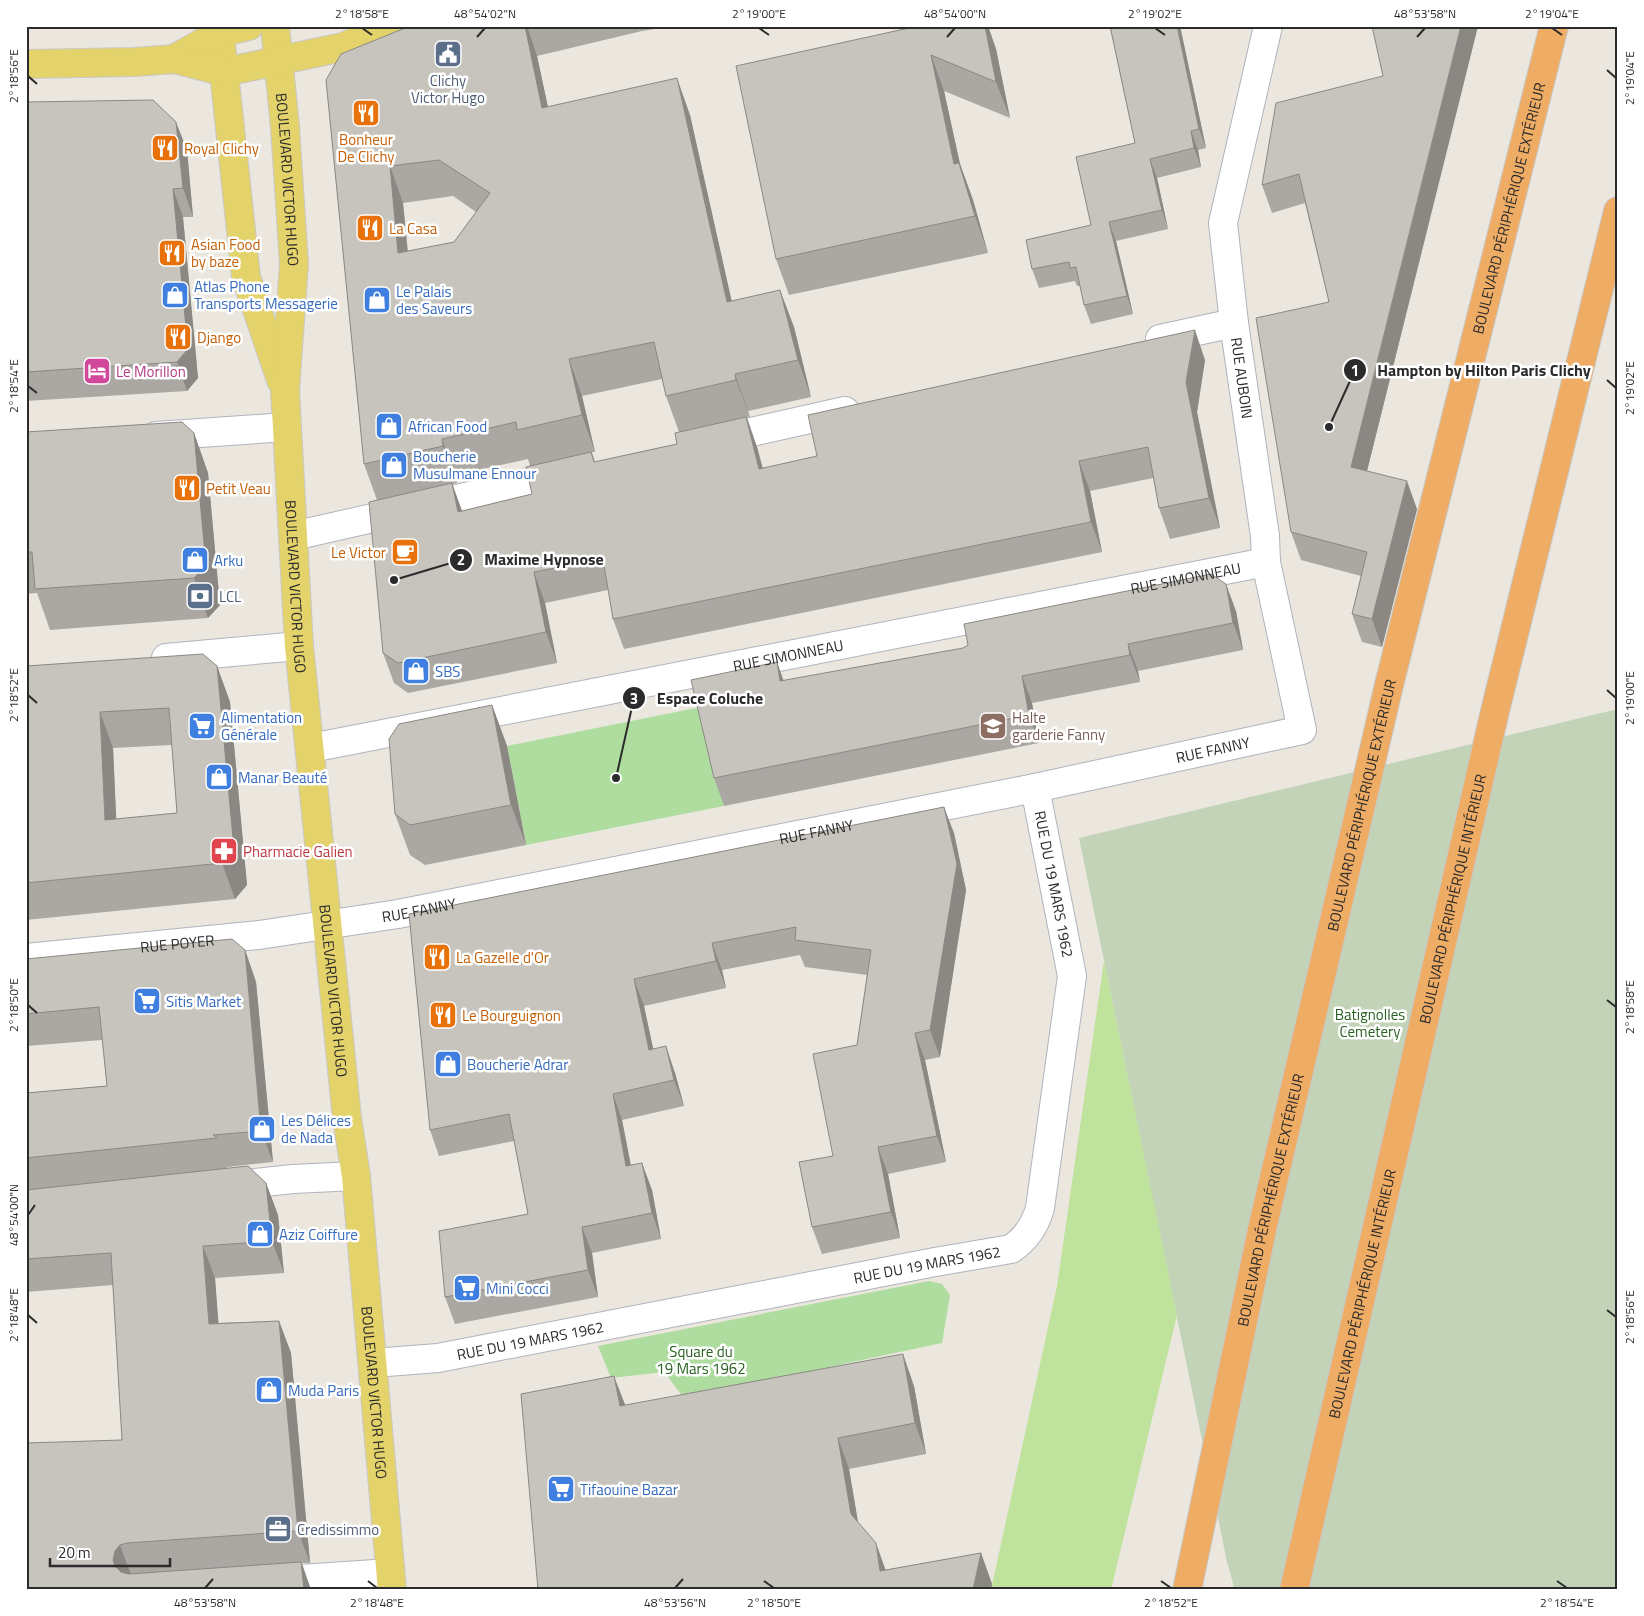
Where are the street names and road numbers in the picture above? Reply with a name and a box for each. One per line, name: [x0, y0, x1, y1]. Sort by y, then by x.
street label: BOULEVARD PÉRIPHÉRIQUE EXTÉRIEUR: [1466, 80, 1551, 336]
street label: BOULEVARD VICTOR HUGO: [270, 92, 306, 267]
street label: RUE AUBOIN: [1225, 336, 1259, 420]
street label: BOULEVARD VICTOR HUGO: [280, 499, 313, 674]
street label: RUE SIMONNEAU: [1128, 556, 1243, 600]
street label: RUE SIMONNEAU: [731, 633, 845, 677]
street label: BOULEVARD PÉRIPHÉRIQUE EXTÉRIEUR: [1320, 676, 1402, 934]
street label: RUE FANNY: [1174, 730, 1252, 769]
street label: BOULEVARD PÉRIPHÉRIQUE INTÉRIEUR: [1412, 772, 1492, 1026]
street label: RUE DU 19 MARS 1962: [1028, 809, 1080, 959]
street label: RUE FANNY: [777, 813, 855, 850]
street label: RUE FANNY: [380, 891, 458, 928]
street label: BOULEVARD VICTOR HUGO: [314, 903, 354, 1078]
street label: RUE POYER: [139, 928, 215, 958]
street label: BOULEVARD PÉRIPHÉRIQUE EXTÉRIEUR: [1231, 1071, 1310, 1328]
street label: BOULEVARD PÉRIPHÉRIQUE INTÉRIEUR: [1322, 1166, 1401, 1421]
street label: RUE DU 19 MARS 1962: [851, 1239, 1002, 1289]
street label: BOULEVARD VICTOR HUGO: [356, 1305, 394, 1480]
street label: RUE DU 19 MARS 1962: [455, 1315, 606, 1366]

